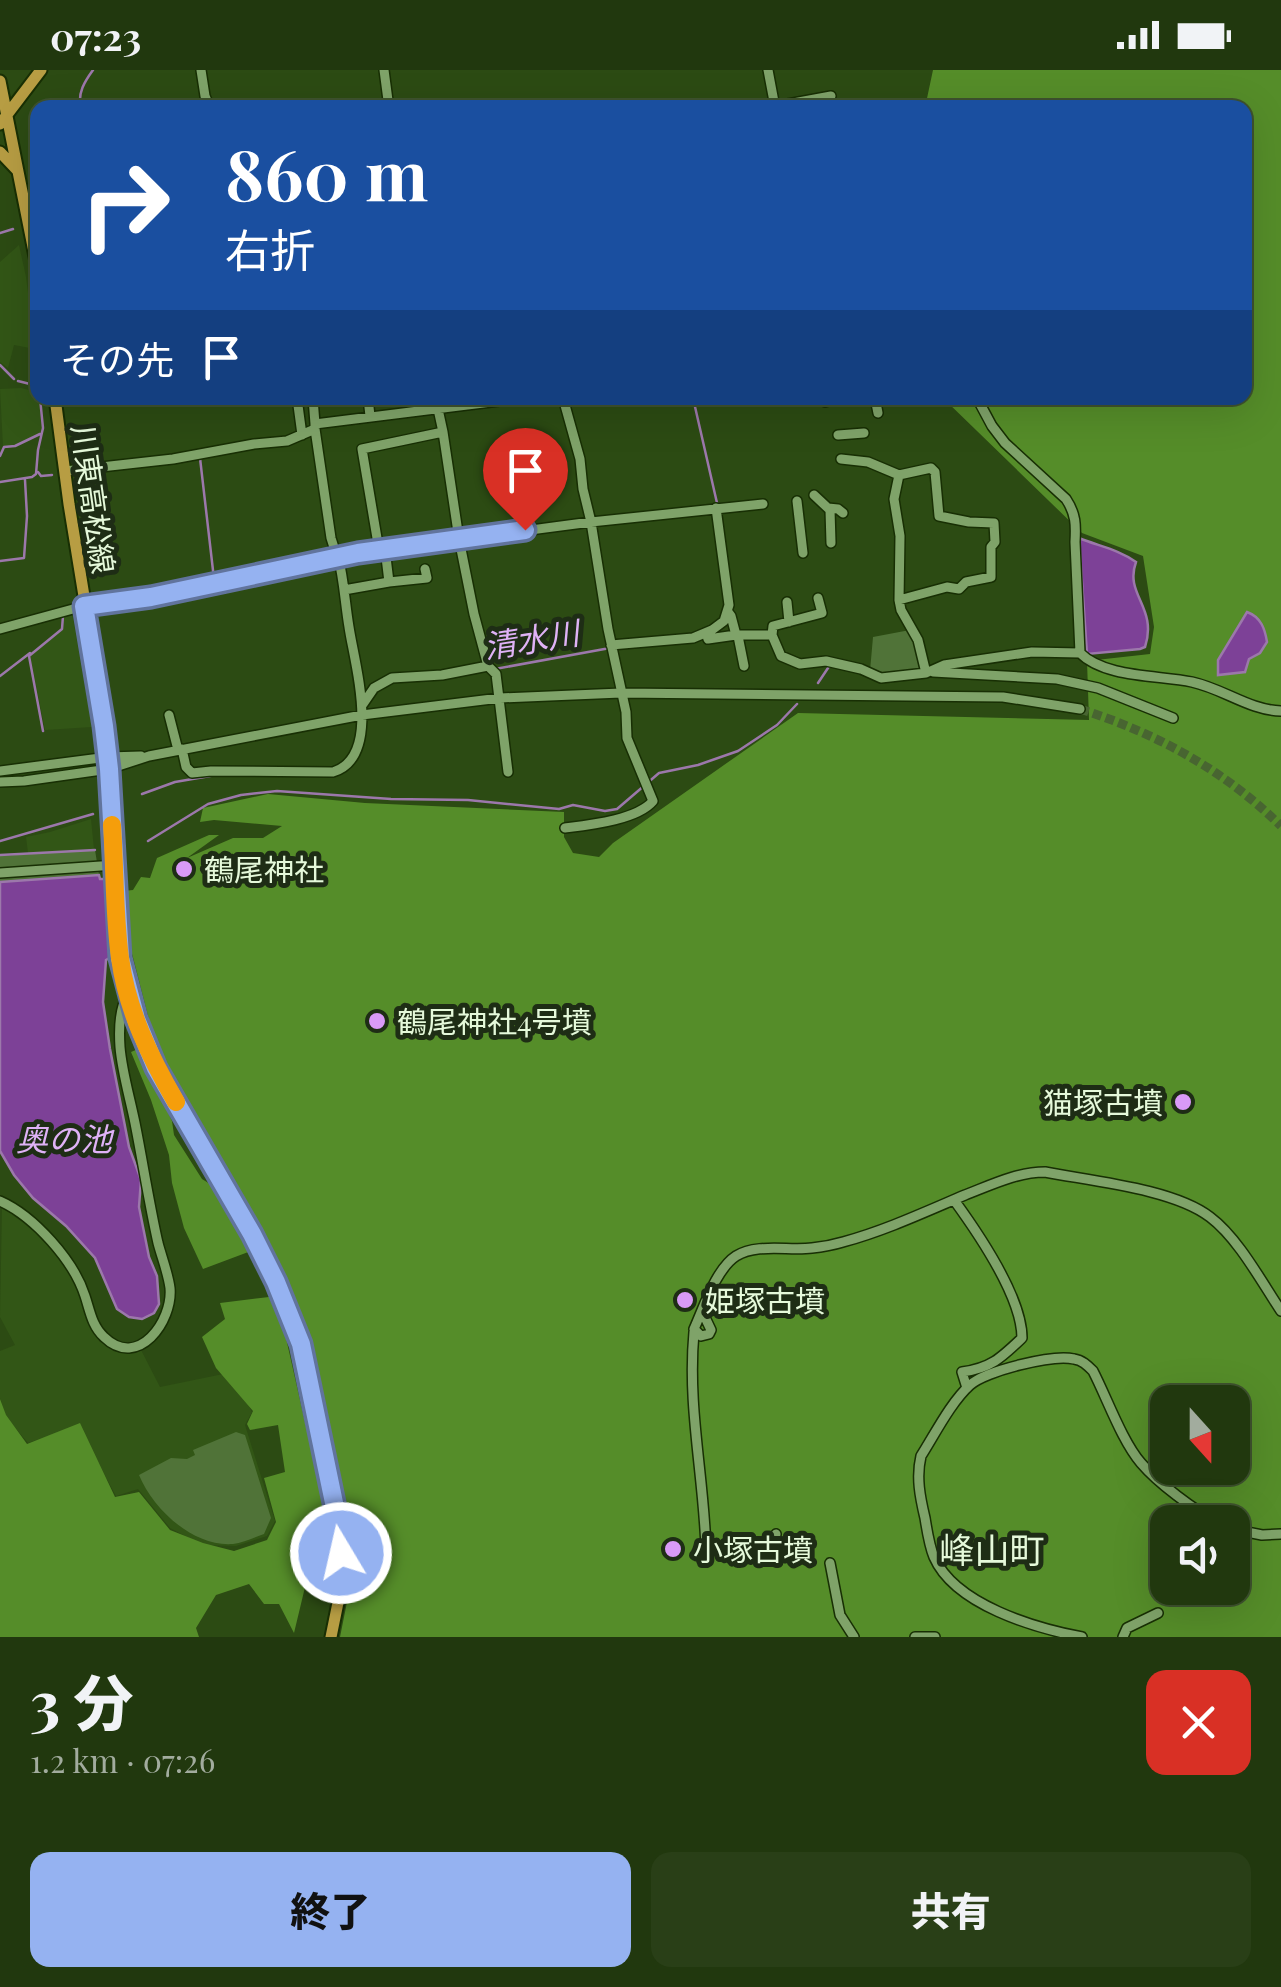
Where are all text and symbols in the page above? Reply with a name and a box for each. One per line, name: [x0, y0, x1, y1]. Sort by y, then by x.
text: 07:23: [50, 10, 141, 61]
text: 860 m: [225, 125, 428, 219]
icon: right: [60, 140, 190, 270]
text: 右折: [225, 218, 315, 278]
icon: arrive: [194, 330, 249, 385]
text: その先: [60, 333, 174, 384]
street label: 川東高松線: [64, 422, 124, 576]
pin: [483, 428, 568, 531]
icon: arrive: [498, 443, 553, 498]
water label: 清水川: [480, 609, 585, 667]
place label: 鶴尾神社: [204, 849, 324, 889]
marker: 鶴尾神社: [173, 858, 195, 880]
place label: 鶴尾神社4号墳: [397, 1001, 592, 1041]
marker: 鶴尾神社4号墳: [366, 1010, 388, 1032]
place label: 猫塚古墳: [1043, 1082, 1163, 1122]
marker: 猫塚古墳: [1172, 1091, 1194, 1113]
water label: 奥の池: [16, 1116, 115, 1159]
place label: 姫塚古墳: [705, 1280, 825, 1320]
marker: 姫塚古墳: [674, 1289, 696, 1311]
north arrow: [1150, 1385, 1250, 1485]
map controls: [1150, 1385, 1250, 1605]
position arrow: [289, 1501, 393, 1605]
button: sound: [1150, 1505, 1250, 1605]
district label: 峰山町: [939, 1525, 1045, 1572]
place label: 小塚古墳: [693, 1529, 813, 1569]
marker: 小塚古墳: [662, 1538, 684, 1560]
text: 3 分: [30, 1660, 133, 1740]
button: close: [1146, 1670, 1251, 1775]
text: 1.2 km · 07:26: [30, 1738, 215, 1781]
button: 終了: [30, 1852, 631, 1967]
button: 共有: [651, 1852, 1251, 1967]

